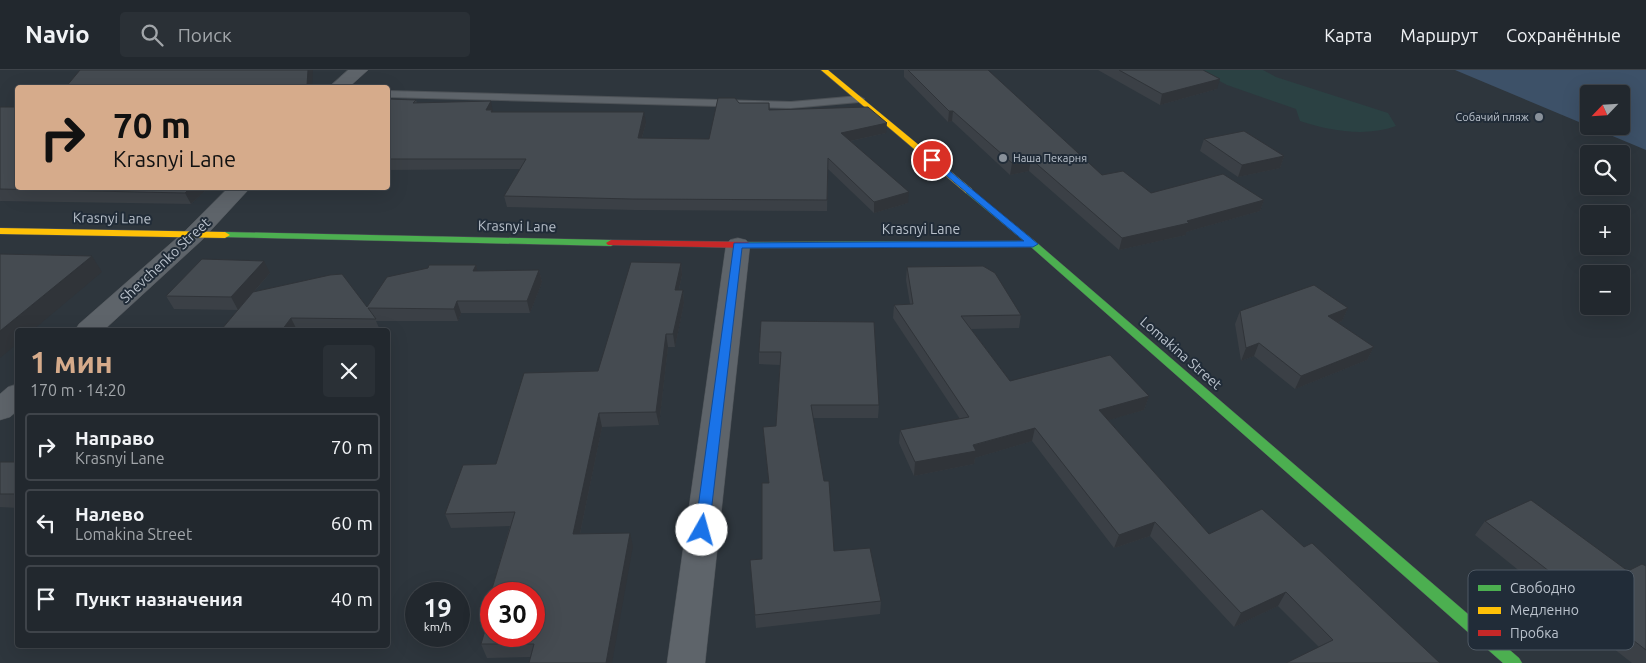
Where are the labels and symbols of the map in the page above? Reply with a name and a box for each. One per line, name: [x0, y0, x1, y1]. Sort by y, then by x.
north arrow: [1580, 85, 1630, 135]
place label: Собачий пляж: [1456, 111, 1529, 123]
marker: Собачий пляж: [1533, 111, 1545, 123]
pin: [911, 139, 953, 181]
marker: Наша Пекарня: [997, 152, 1009, 164]
place label: Наша Пекарня: [1013, 152, 1087, 164]
street label: Krasnyi Lane: [73, 209, 151, 227]
street label: Shevchenko Street: [117, 214, 214, 306]
street label: Krasnyi Lane: [478, 217, 556, 235]
street label: Krasnyi Lane: [882, 221, 960, 237]
street label: Lomakina Street: [1137, 313, 1225, 393]
position arrow: [675, 503, 727, 555]
legend: [1468, 570, 1634, 650]
text: Свободно: [1510, 580, 1575, 596]
speed limit sign: 30: [480, 582, 545, 647]
text: Медленно: [1510, 602, 1579, 618]
text: Пробка: [1510, 625, 1559, 641]

